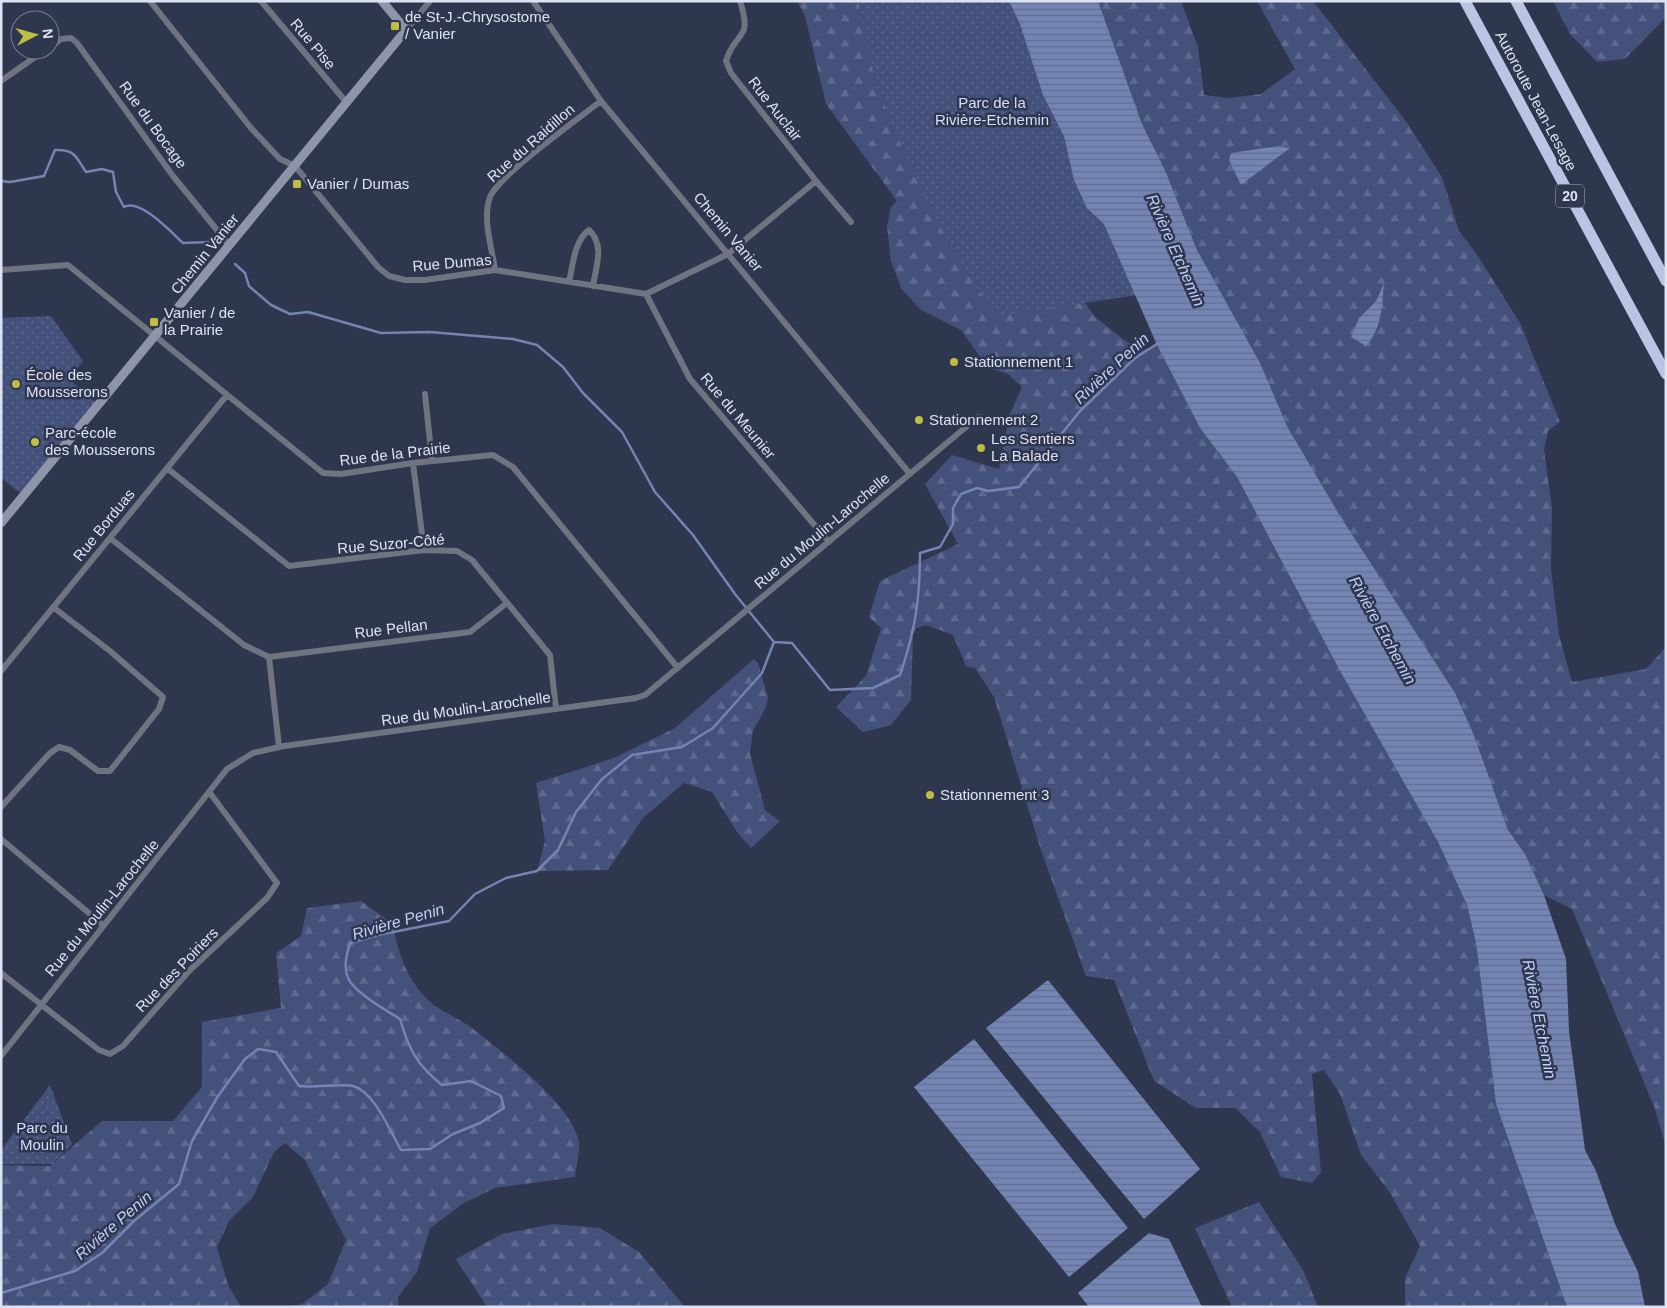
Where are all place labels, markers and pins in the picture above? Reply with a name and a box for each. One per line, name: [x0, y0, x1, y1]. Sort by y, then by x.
place label: de St-J.-Chrysostome / Vanier: [405, 8, 550, 42]
marker: de St-J.-Chrysostome / Vanier: [389, 20, 401, 32]
place label: Vanier / Dumas: [307, 175, 409, 192]
marker: Vanier / Dumas: [291, 178, 303, 190]
place label: Vanier / de la Prairie: [164, 304, 235, 338]
marker: Vanier / de la Prairie: [148, 316, 160, 328]
place label: Stationnement 1: [964, 353, 1073, 370]
marker: Stationnement 1: [948, 356, 960, 368]
place label: École des Mousserons: [26, 366, 108, 400]
marker: École des Mousserons: [10, 378, 22, 390]
place label: Stationnement 2: [929, 411, 1038, 428]
marker: Stationnement 2: [913, 414, 925, 426]
place label: Parc-école des Mousserons: [45, 424, 155, 458]
place label: Les Sentiers La Balade: [991, 430, 1074, 464]
marker: Parc-école des Mousserons: [29, 436, 41, 448]
marker: Les Sentiers La Balade: [975, 442, 987, 454]
place label: Stationnement 3: [940, 786, 1049, 803]
marker: Stationnement 3: [924, 789, 936, 801]

